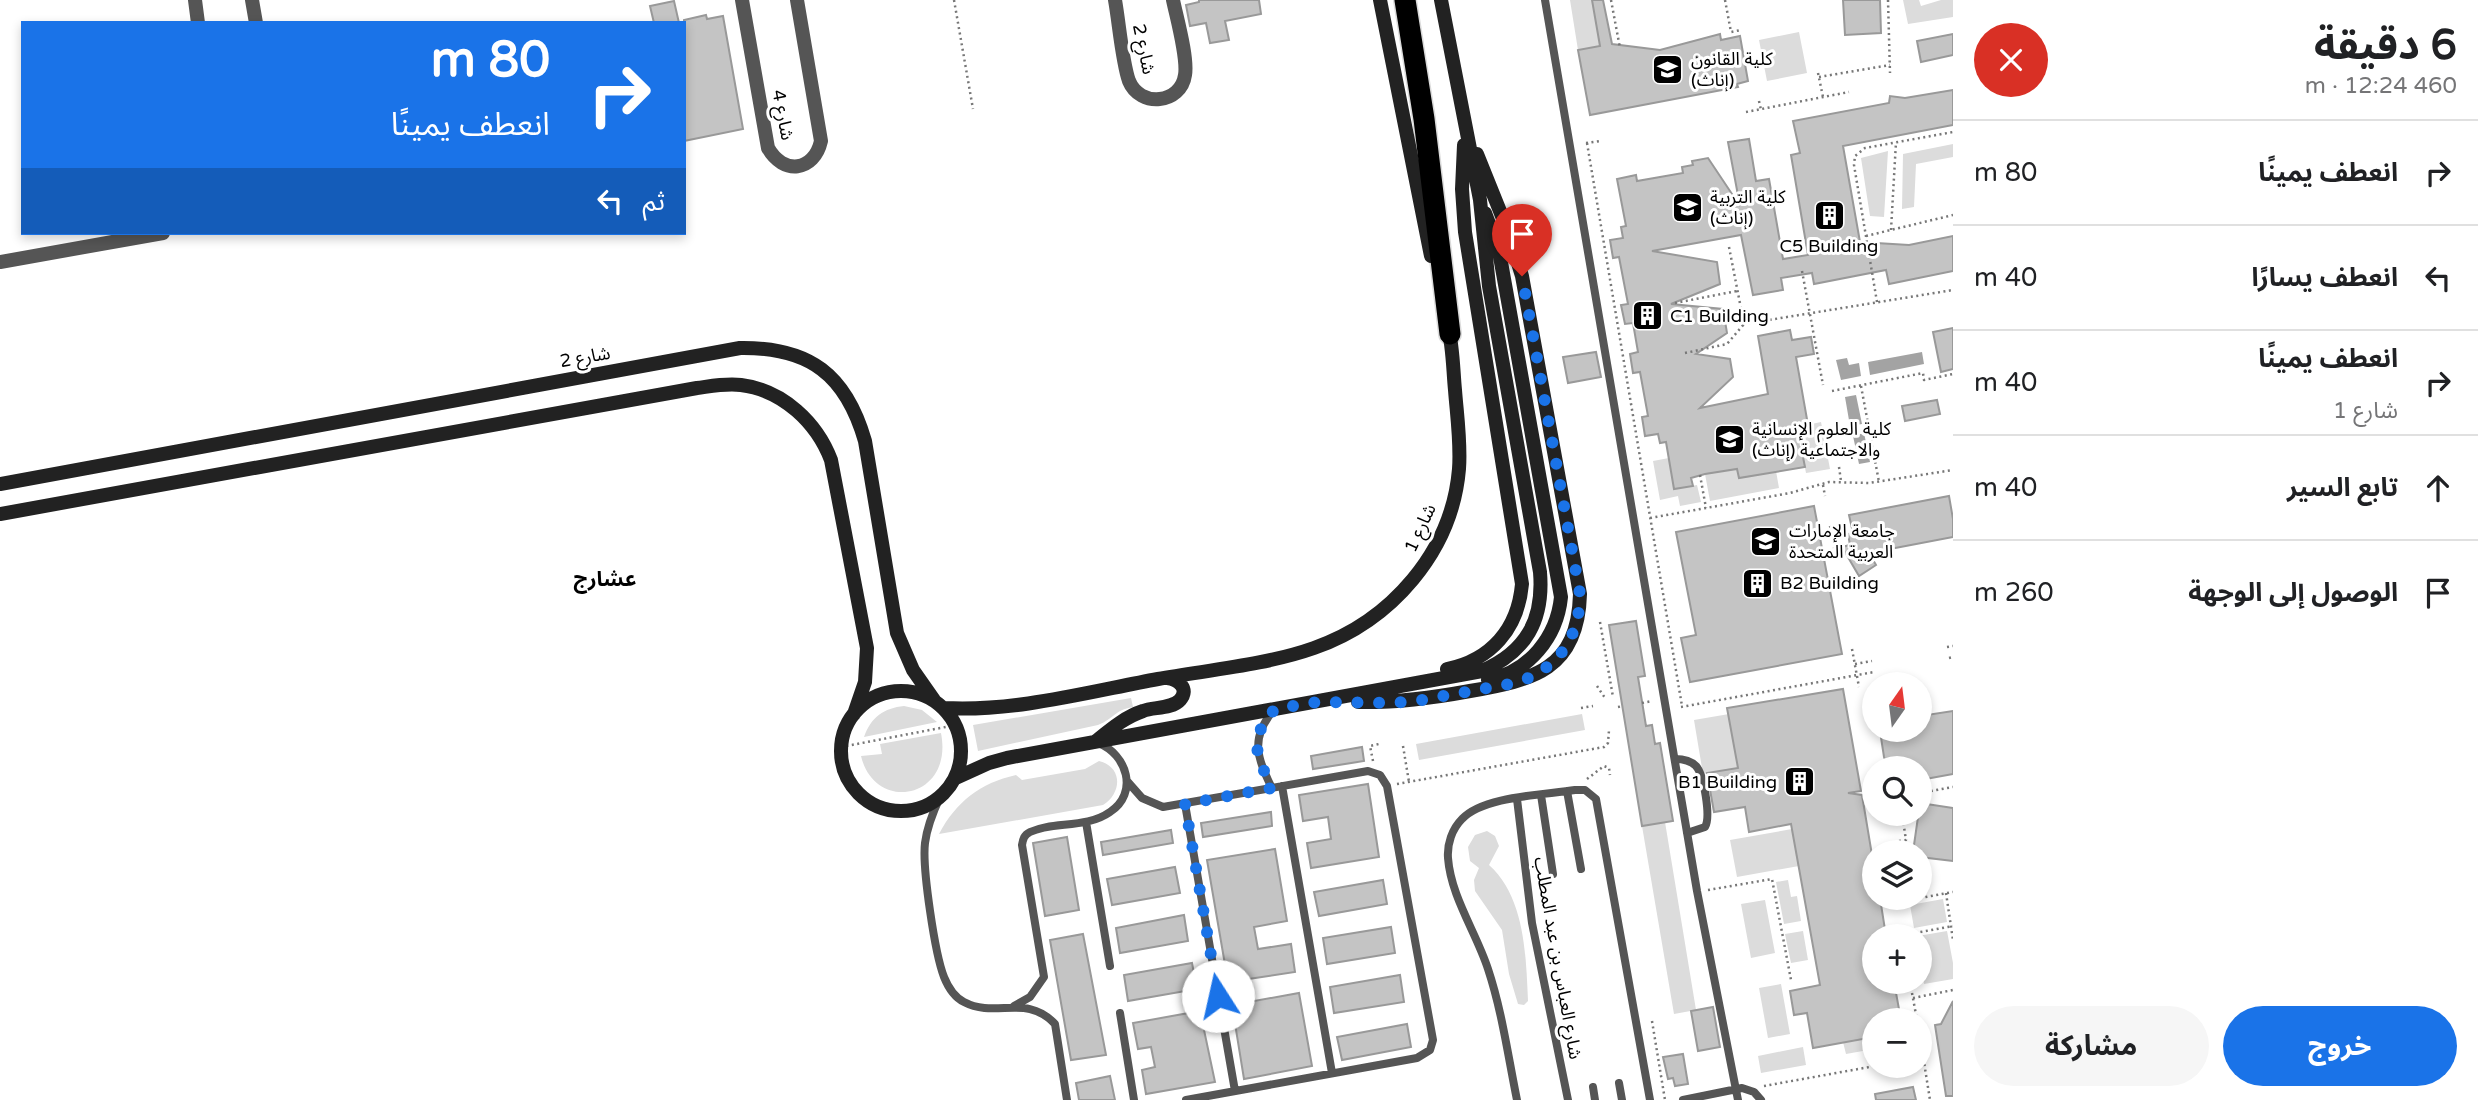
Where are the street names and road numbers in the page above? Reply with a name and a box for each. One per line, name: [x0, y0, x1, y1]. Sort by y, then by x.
street label: شارع 2: [1125, 22, 1160, 77]
street label: شارع 4: [764, 88, 799, 143]
street label: شارع 2: [558, 342, 613, 375]
street label: شارع 1: [1399, 500, 1443, 557]
street label: شارع العباس بن عبد المطلب: [1526, 855, 1587, 1062]

